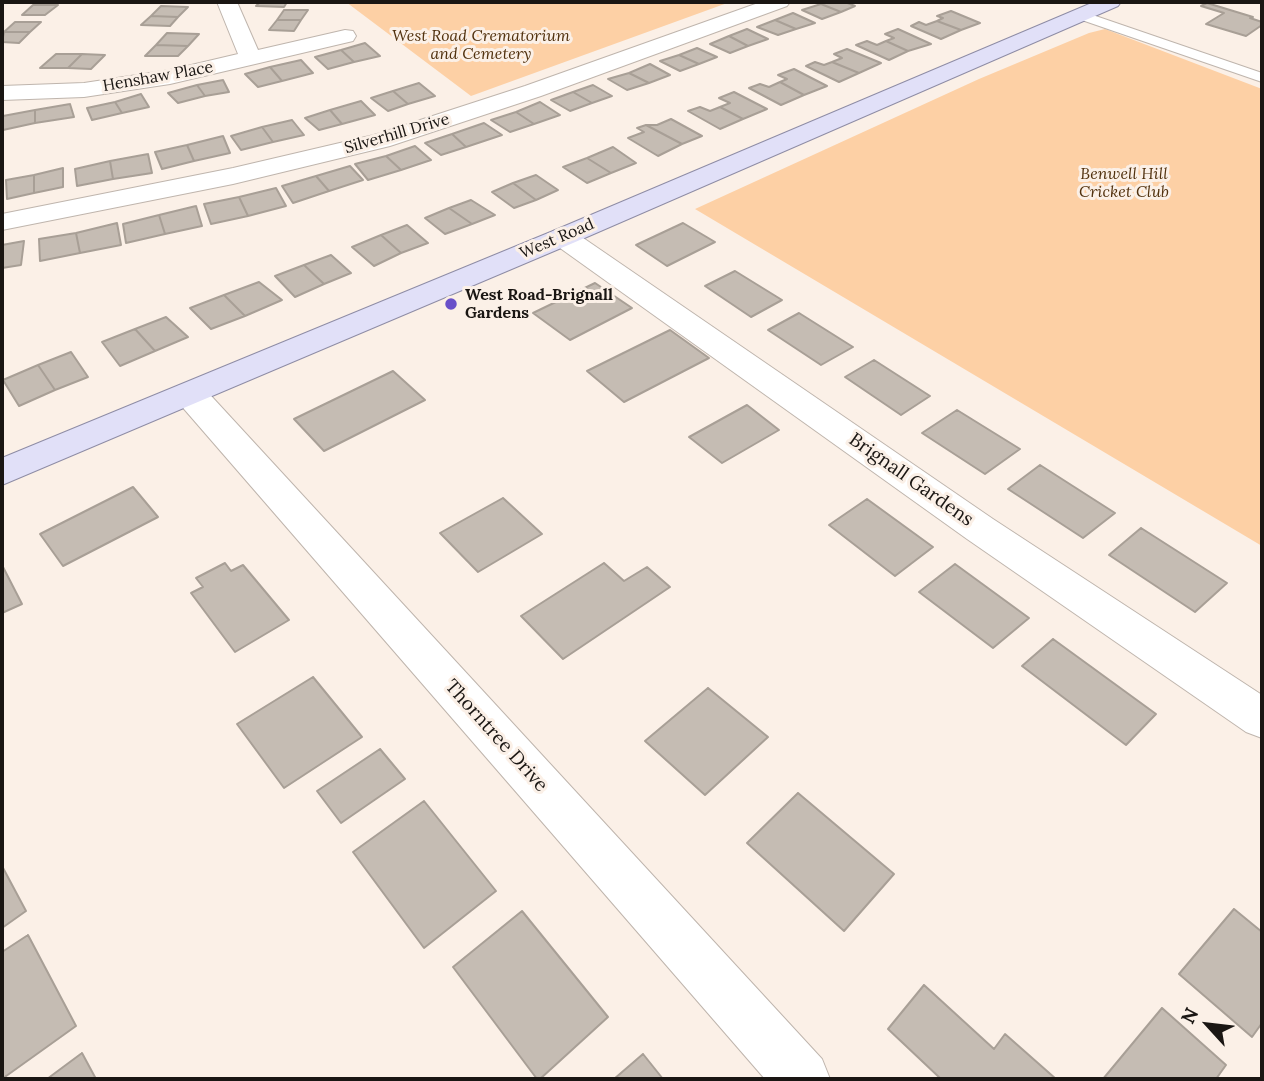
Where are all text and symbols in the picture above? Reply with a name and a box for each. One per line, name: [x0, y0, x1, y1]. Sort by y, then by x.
park label: West Road Crematorium and Cemetery: [392, 26, 570, 64]
street label: Henshaw Place: [101, 58, 215, 96]
street label: Silverhill Drive: [342, 110, 452, 158]
park label: Benwell Hill Cricket Club: [1079, 164, 1169, 202]
street label: West Road: [517, 215, 597, 263]
place label: West Road-Brignall Gardens: [465, 285, 613, 323]
marker: West Road-Brignall Gardens: [443, 296, 459, 312]
street label: Brignall Gardens: [844, 429, 978, 531]
street label: Thorntree Drive: [440, 675, 552, 797]
north arrow: [1173, 990, 1243, 1060]
text: N: [1175, 1003, 1203, 1027]

